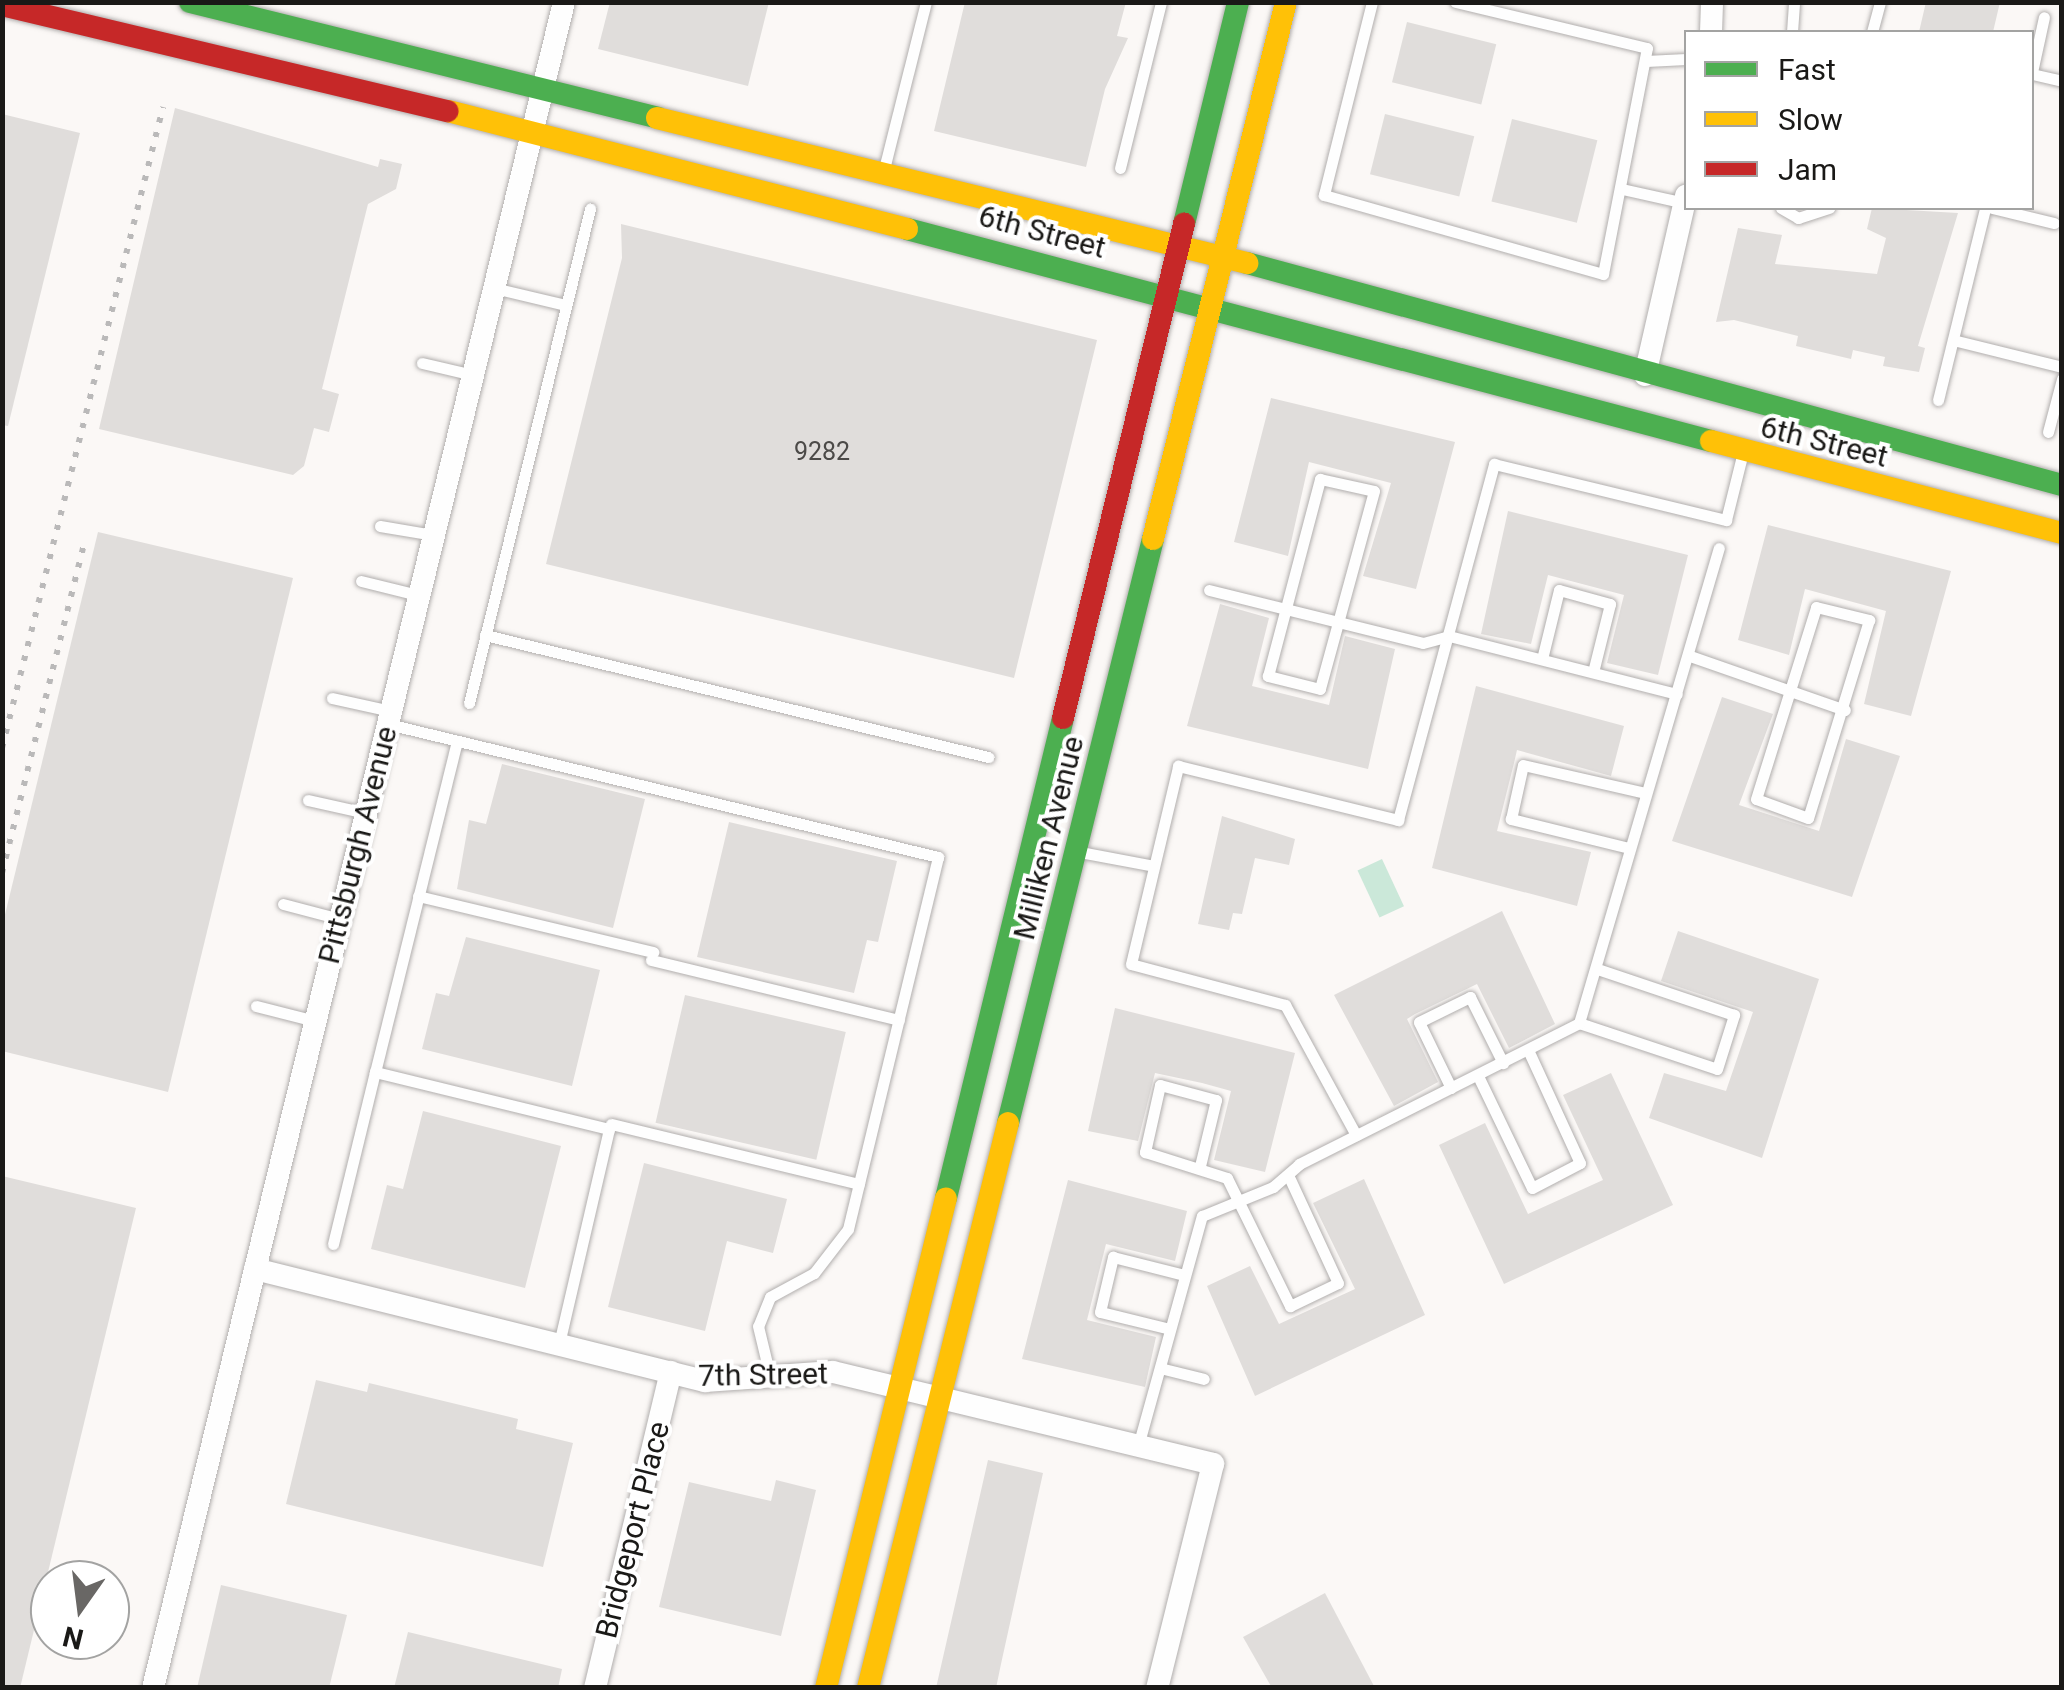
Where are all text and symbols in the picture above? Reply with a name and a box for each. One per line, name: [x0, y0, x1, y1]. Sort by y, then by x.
legend: [1684, 30, 2034, 210]
text: Fast: [1778, 52, 1836, 87]
text: Slow: [1778, 102, 1843, 137]
text: Jam: [1778, 152, 1837, 187]
street label: 6th Street: [975, 198, 1109, 266]
street label: 6th Street: [1757, 409, 1891, 475]
house number: 9282: [794, 437, 850, 467]
street label: Pittsburgh Avenue: [311, 723, 405, 967]
street label: Milliken Avenue: [1006, 733, 1092, 943]
street label: 7th Street: [698, 1356, 828, 1394]
street label: Bridgeport Place: [589, 1418, 677, 1642]
north arrow: [30, 1560, 130, 1660]
text: N: [60, 1619, 87, 1656]

